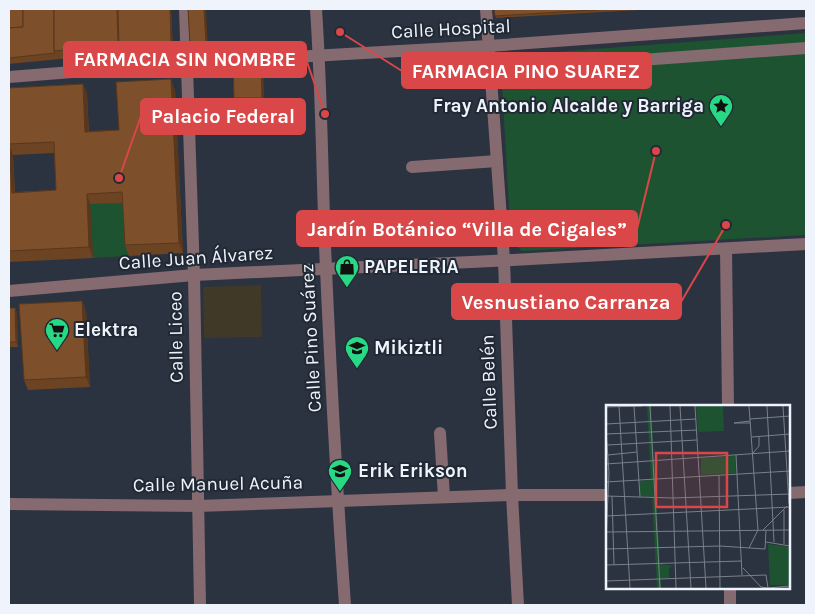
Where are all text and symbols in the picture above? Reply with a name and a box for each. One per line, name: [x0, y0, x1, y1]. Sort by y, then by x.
street label: Calle Hospital: [391, 15, 511, 43]
callout: FARMACIA SIN NOMBRE: [64, 42, 306, 77]
text: FARMACIA SIN NOMBRE: [74, 48, 296, 71]
callout: FARMACIA PINO SUAREZ: [402, 53, 651, 88]
text: FARMACIA PINO SUAREZ: [412, 60, 640, 83]
place icon: Fray Antonio Alcalde y Barriga: [708, 93, 734, 127]
place label: Fray Antonio Alcalde y Barriga: [433, 95, 704, 117]
callout: Palacio Federal: [141, 99, 305, 134]
text: Palacio Federal: [151, 105, 295, 128]
callout: Jardín Botánico “Villa de Cigales”: [297, 211, 637, 246]
text: Jardín Botánico “Villa de Cigales”: [307, 218, 627, 241]
street label: Calle Juan Álvarez: [118, 241, 274, 274]
shop icon: PAPELERIA: [334, 254, 360, 288]
place label: PAPELERIA: [364, 256, 459, 278]
street label: Calle Pino Suárez: [296, 263, 326, 413]
callout: Vesnustiano Carranza: [452, 284, 681, 319]
street label: Calle Liceo: [164, 291, 188, 383]
text: Vesnustiano Carranza: [462, 291, 670, 314]
supermarket icon: Elektra: [44, 317, 70, 351]
place label: Elektra: [74, 319, 138, 341]
street label: Calle Belén: [476, 334, 502, 430]
school or university icon: Mikiztli: [344, 335, 370, 369]
place label: Mikiztli: [374, 337, 443, 359]
inset map: [606, 405, 790, 589]
school or university icon: Erik Erikson: [327, 458, 353, 492]
place label: Erik Erikson: [358, 460, 468, 482]
street label: Calle Manuel Acuña: [133, 472, 303, 496]

